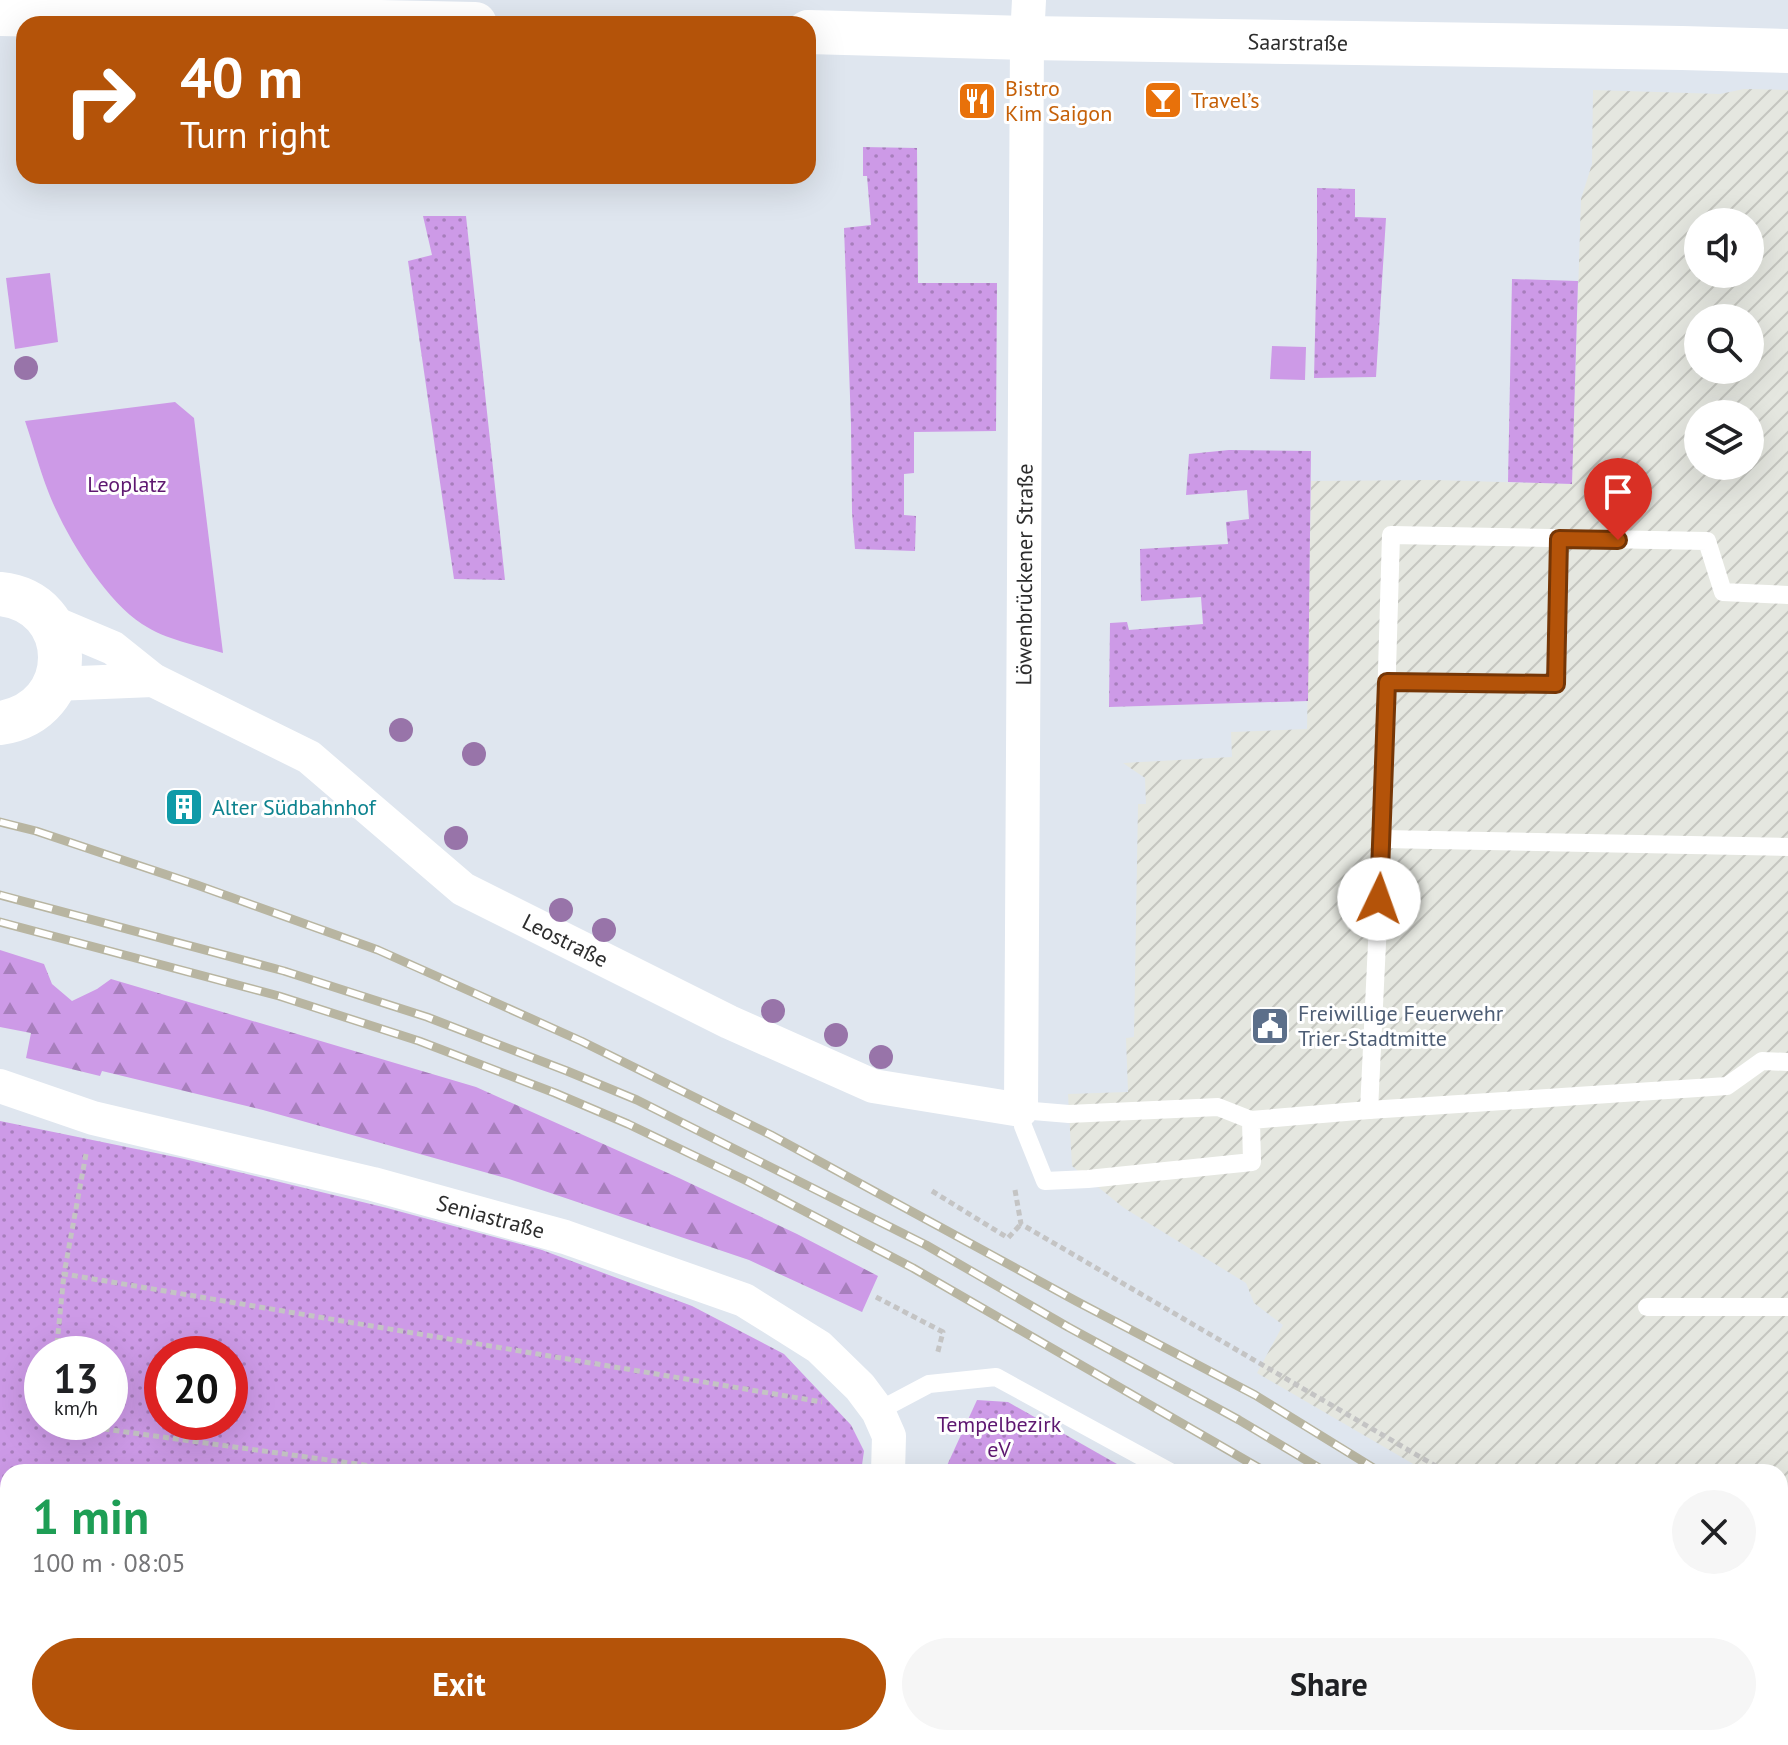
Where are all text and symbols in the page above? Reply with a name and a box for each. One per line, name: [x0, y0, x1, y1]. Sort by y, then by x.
street label: Saarstraße: [1247, 27, 1348, 57]
text: 40 m: [180, 41, 303, 113]
icon: right: [48, 48, 152, 152]
place label: Bistro Kim Saigon: [1005, 74, 1112, 127]
bar icon: Travel’s: [1142, 79, 1184, 121]
restaurant icon: Bistro Kim Saigon: [956, 80, 998, 122]
place label: Travel’s: [1191, 86, 1259, 114]
text: Turn right: [180, 111, 330, 158]
map controls: [1684, 208, 1764, 480]
button: sound: [1684, 208, 1764, 288]
button: search: [1684, 304, 1764, 384]
button: layers: [1684, 400, 1764, 480]
pin: [1584, 458, 1652, 540]
street label: Löwenbrückener Straße: [1009, 463, 1039, 685]
park label: Leoplatz: [87, 470, 167, 498]
icon: arrive: [1596, 470, 1640, 514]
building icon: Alter Südbahnhof: [163, 786, 205, 828]
place label: Alter Südbahnhof: [212, 793, 377, 821]
position arrow: [1337, 857, 1421, 941]
street label: Leostraße: [518, 907, 613, 973]
place label: Freiwillige Feuerwehr Trier-Stadtmitte: [1298, 999, 1504, 1052]
public building icon: Freiwillige Feuerwehr Trier-Stadtmitte: [1249, 1005, 1291, 1047]
street label: Seniastraße: [433, 1188, 548, 1245]
speed limit sign: 20: [144, 1336, 248, 1440]
text: 13: [53, 1352, 99, 1404]
text: km/h: [54, 1395, 98, 1421]
park label: Tempelbezirk eV: [937, 1410, 1062, 1463]
text: 1 min: [32, 1485, 149, 1547]
button: close: [1672, 1490, 1756, 1574]
text: 100 m · 08:05: [32, 1546, 186, 1579]
button: Exit: [32, 1638, 886, 1730]
button: Share: [902, 1638, 1756, 1730]

